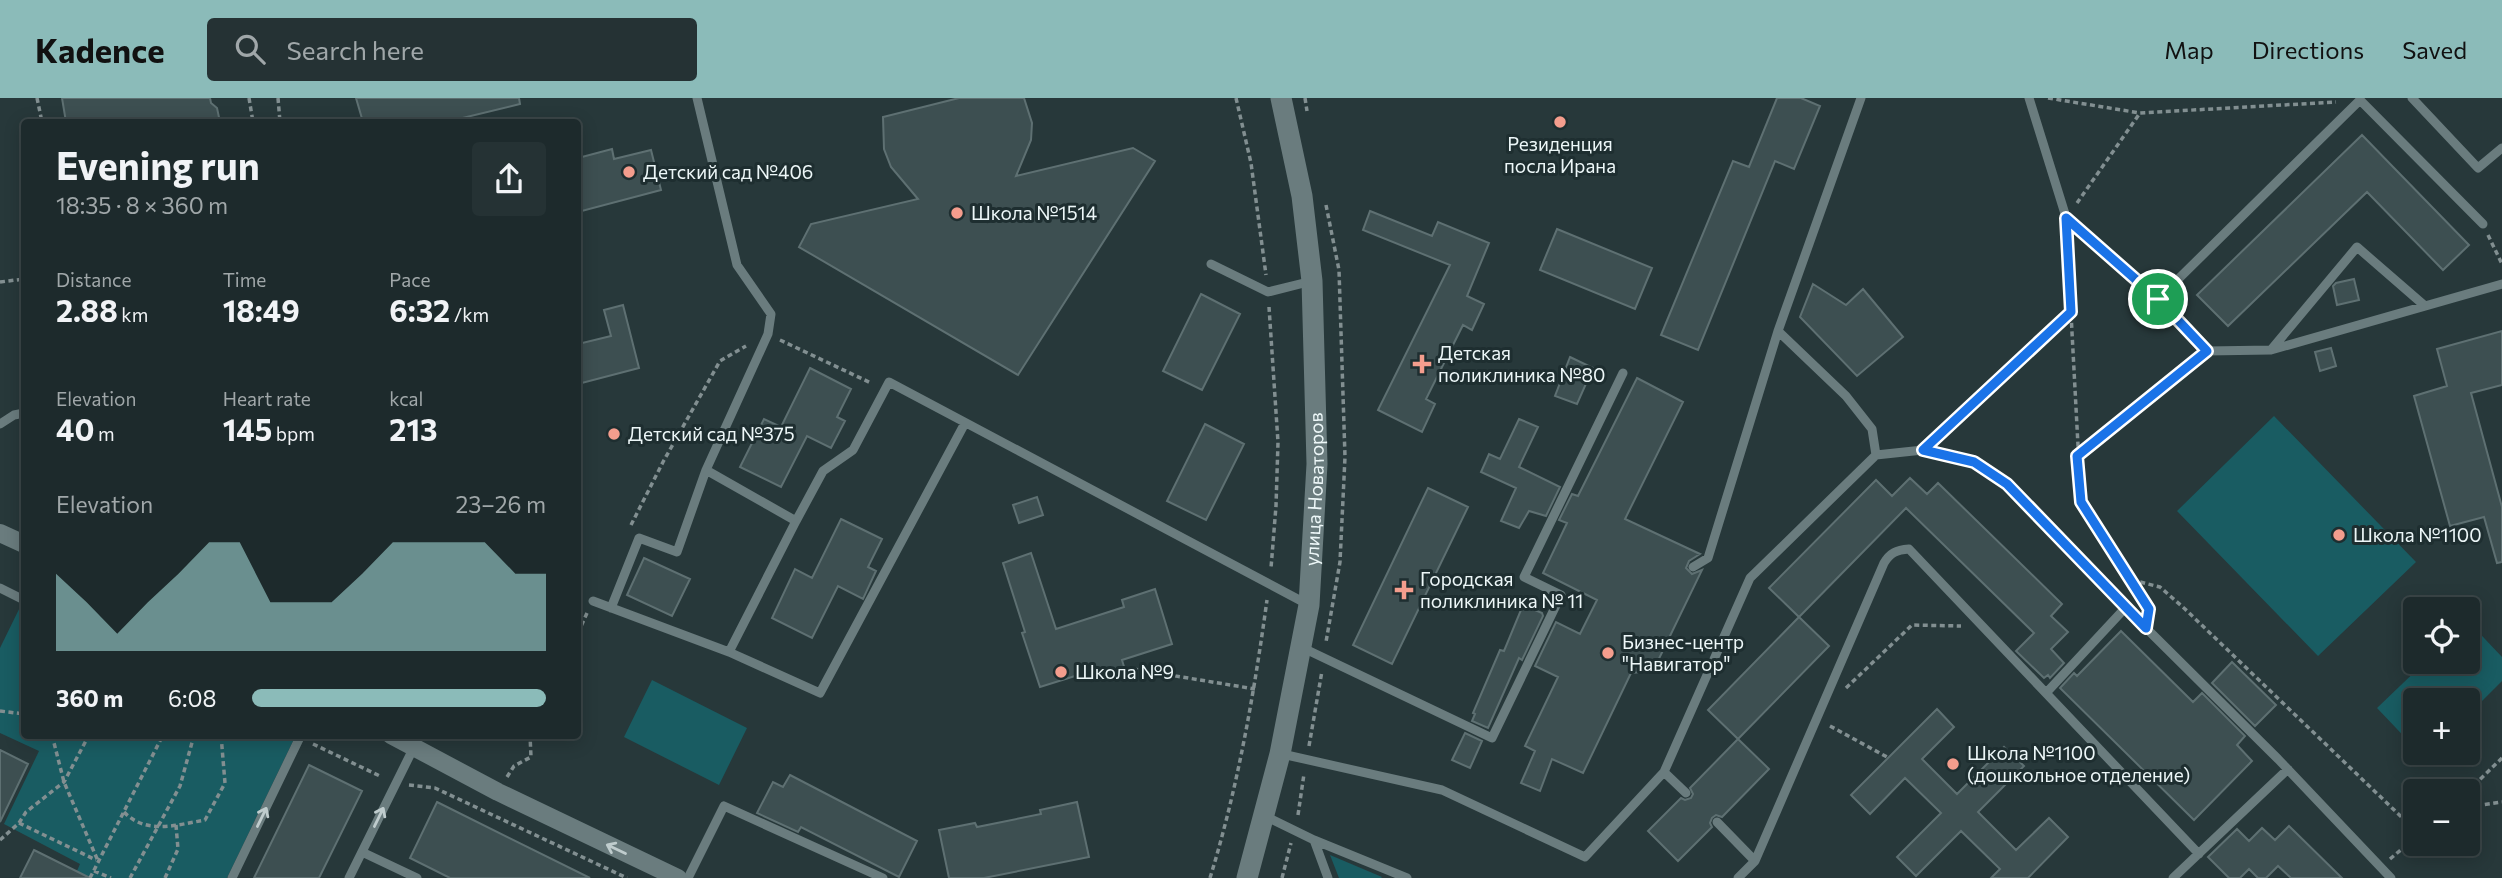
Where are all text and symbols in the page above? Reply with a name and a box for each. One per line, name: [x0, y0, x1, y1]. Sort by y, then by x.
search box: [207, 18, 697, 81]
text: Kadence: [35, 29, 165, 70]
icon: search: [231, 30, 269, 68]
text: Search here: [287, 34, 424, 65]
text: Map: [2164, 35, 2214, 64]
text: Directions: [2252, 35, 2364, 64]
text: Saved: [2402, 35, 2467, 64]
marker: Резиденция посла Ирана: [1552, 114, 1568, 130]
place label: Резиденция посла Ирана: [1504, 132, 1616, 177]
text: Evening run: [56, 141, 260, 188]
button: share: [472, 142, 546, 216]
place label: Детский сад №406: [643, 160, 813, 183]
marker: Детский сад №406: [621, 164, 637, 180]
text: 18:35 · 8 × 360 m: [56, 191, 228, 219]
place label: Школа №1514: [971, 201, 1097, 224]
marker: Школа №1514: [949, 205, 965, 221]
text: Distance: [56, 268, 132, 291]
text: Time: [223, 268, 266, 291]
text: Pace: [389, 268, 431, 291]
pin: [2128, 269, 2188, 329]
icon: arrive: [2139, 280, 2177, 318]
text: 2.88: [56, 291, 118, 328]
text: 18:49: [223, 291, 300, 328]
text: 6:32: [389, 291, 450, 328]
text: km: [118, 303, 148, 326]
text: /km: [450, 303, 489, 326]
place label: Детская поликлиника №80: [1438, 341, 1606, 386]
marker: Детская поликлиника №80: [1412, 354, 1432, 374]
text: Elevation: [56, 387, 136, 410]
text: Heart rate: [223, 387, 311, 410]
text: kcal: [389, 387, 423, 410]
text: 40: [56, 410, 94, 447]
text: 145: [223, 410, 272, 447]
text: 213: [389, 410, 437, 447]
street label: улица Новаторов: [1299, 412, 1328, 567]
text: m: [94, 422, 115, 445]
text: bpm: [272, 422, 315, 445]
place label: Детский сад №375: [628, 422, 795, 445]
marker: Детский сад №375: [606, 426, 622, 442]
text: Elevation: [56, 490, 153, 518]
text: 23–26 m: [455, 490, 546, 518]
place label: Школа №1100: [2353, 523, 2482, 546]
marker: Школа №1100: [2331, 527, 2347, 543]
place label: Городская поликлиника № 11: [1420, 567, 1583, 612]
marker: Городская поликлиника № 11: [1394, 580, 1414, 600]
map controls: [2403, 597, 2480, 856]
button: locate: [2403, 597, 2480, 674]
place label: Бизнеc-центр "Навигатор": [1622, 630, 1744, 675]
marker: Бизнеc-центр "Навигатор": [1600, 645, 1616, 661]
place label: Школа №9: [1075, 660, 1174, 683]
marker: Школа №9: [1053, 664, 1069, 680]
text: 360 m: [56, 684, 123, 712]
text: 6:08: [168, 684, 216, 712]
button: +: [2403, 688, 2480, 765]
place label: Школа №1100 (дошкольное отделение): [1967, 741, 2190, 786]
marker: Школа №1100 (дошкольное отделение): [1945, 756, 1961, 772]
button: −: [2403, 779, 2480, 856]
one-way arrow: [256, 807, 269, 828]
one-way arrow: [373, 807, 387, 828]
one-way arrow: [606, 841, 627, 855]

